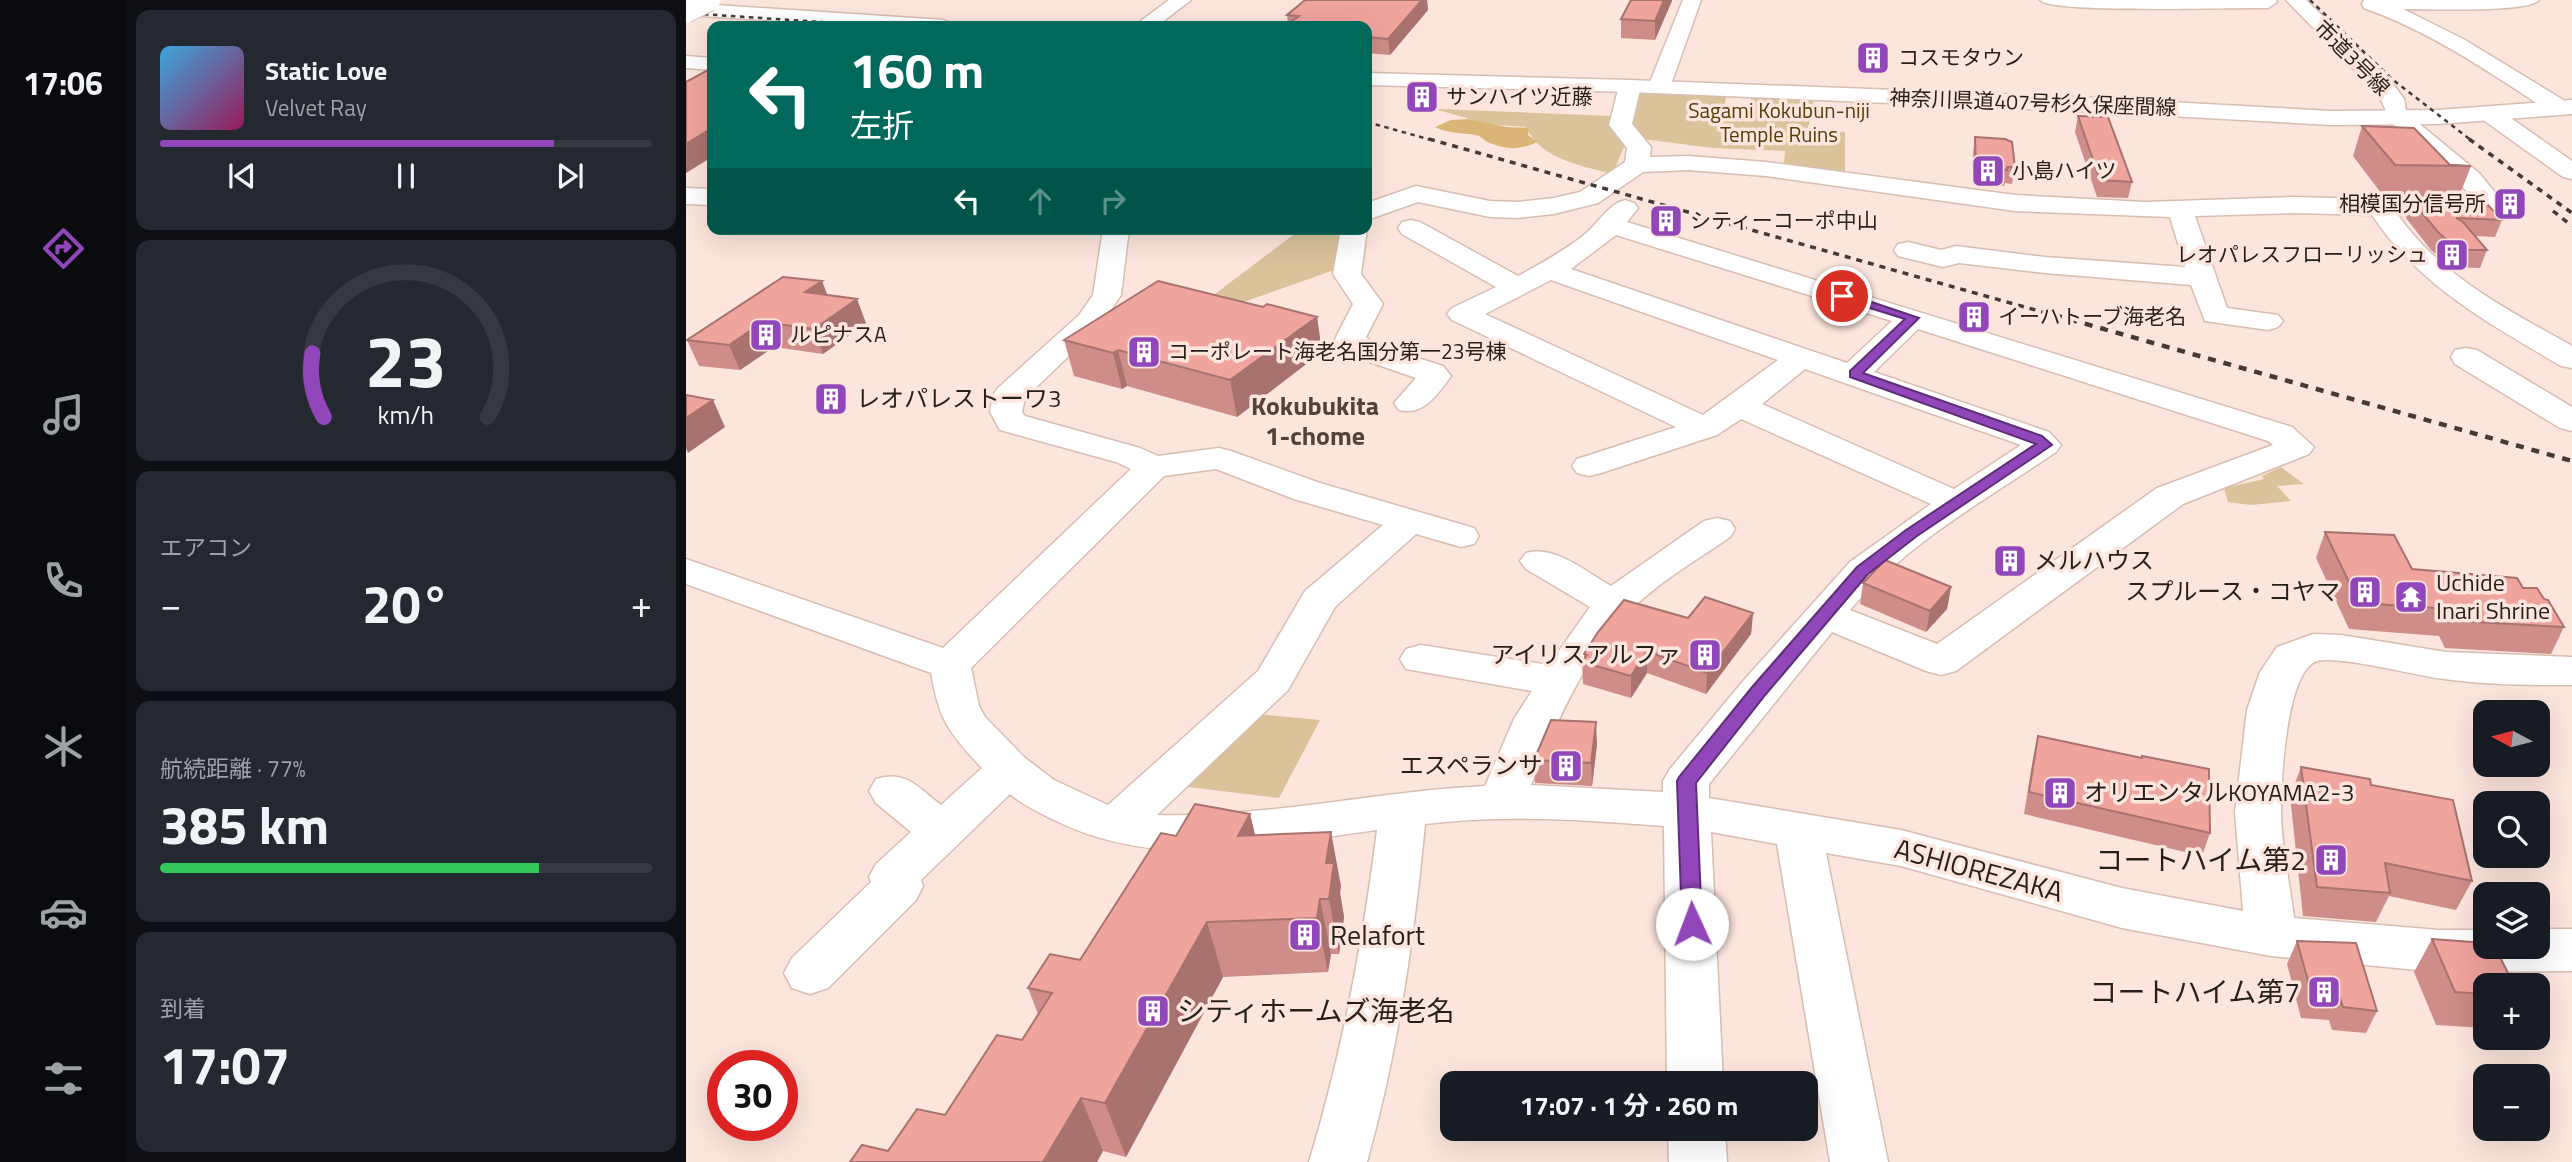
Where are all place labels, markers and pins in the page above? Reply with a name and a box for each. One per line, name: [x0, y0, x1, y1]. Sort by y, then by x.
building icon: コスモタウン: [1854, 39, 1892, 77]
place label: コスモタウン: [1898, 41, 2024, 73]
building icon: サンハイツ近藤: [1403, 78, 1441, 116]
place label: サンハイツ近藤: [1446, 80, 1593, 112]
building icon: 小島ハイツ: [1969, 152, 2007, 190]
place label: 小島ハイツ: [2012, 154, 2117, 186]
building icon: 相模国分信号所: [2491, 185, 2529, 223]
place label: 相模国分信号所: [2339, 187, 2486, 219]
building icon: シティーコーポ中山: [1647, 202, 1685, 240]
place label: シティーコーポ中山: [1690, 204, 1878, 236]
building icon: レオパレスフローリッシュ: [2433, 236, 2471, 274]
place label: レオパレスフローリッシュ: [2176, 238, 2428, 270]
pin: [1812, 266, 1872, 326]
building icon: イーハトーブ海老名: [1955, 298, 1993, 336]
place label: イーハトーブ海老名: [1998, 300, 2186, 332]
building icon: ルピナスA: [747, 316, 785, 354]
place label: ルピナスA: [790, 318, 887, 350]
building icon: コーポレート海老名国分第一23号棟: [1125, 333, 1163, 371]
place label: コーポレート海老名国分第一23号棟: [1168, 335, 1507, 367]
building icon: レオパレストーワ3: [812, 380, 850, 418]
place label: レオパレストーワ3: [856, 380, 1061, 416]
building icon: メルハウス: [1991, 542, 2029, 580]
place label: メルハウス: [2034, 542, 2154, 578]
place label: Uchide Inari Shrine: [2436, 564, 2550, 628]
place label: スプルース・コヤマ: [2125, 573, 2340, 609]
building icon: スプルース・コヤマ: [2346, 573, 2384, 611]
temple icon: Uchide Inari Shrine: [2392, 578, 2430, 616]
place label: アイリスアルファ: [1490, 636, 1681, 672]
building icon: アイリスアルファ: [1686, 636, 1724, 674]
place label: エスペランサ: [1400, 747, 1542, 783]
building icon: エスペランサ: [1547, 747, 1585, 785]
building icon: オリエンタルKOYAMA2-3: [2041, 774, 2079, 812]
place label: オリエンタルKOYAMA2-3: [2084, 774, 2354, 810]
place label: コートハイム第2: [2095, 838, 2306, 881]
building icon: コートハイム第2: [2312, 841, 2350, 879]
place label: Relafort: [1330, 913, 1425, 956]
building icon: Relafort: [1286, 916, 1324, 954]
place label: コートハイム第7: [2089, 970, 2300, 1013]
building icon: コートハイム第7: [2305, 973, 2343, 1011]
place label: シティホームズ海老名: [1177, 989, 1454, 1032]
building icon: シティホームズ海老名: [1134, 992, 1172, 1030]

